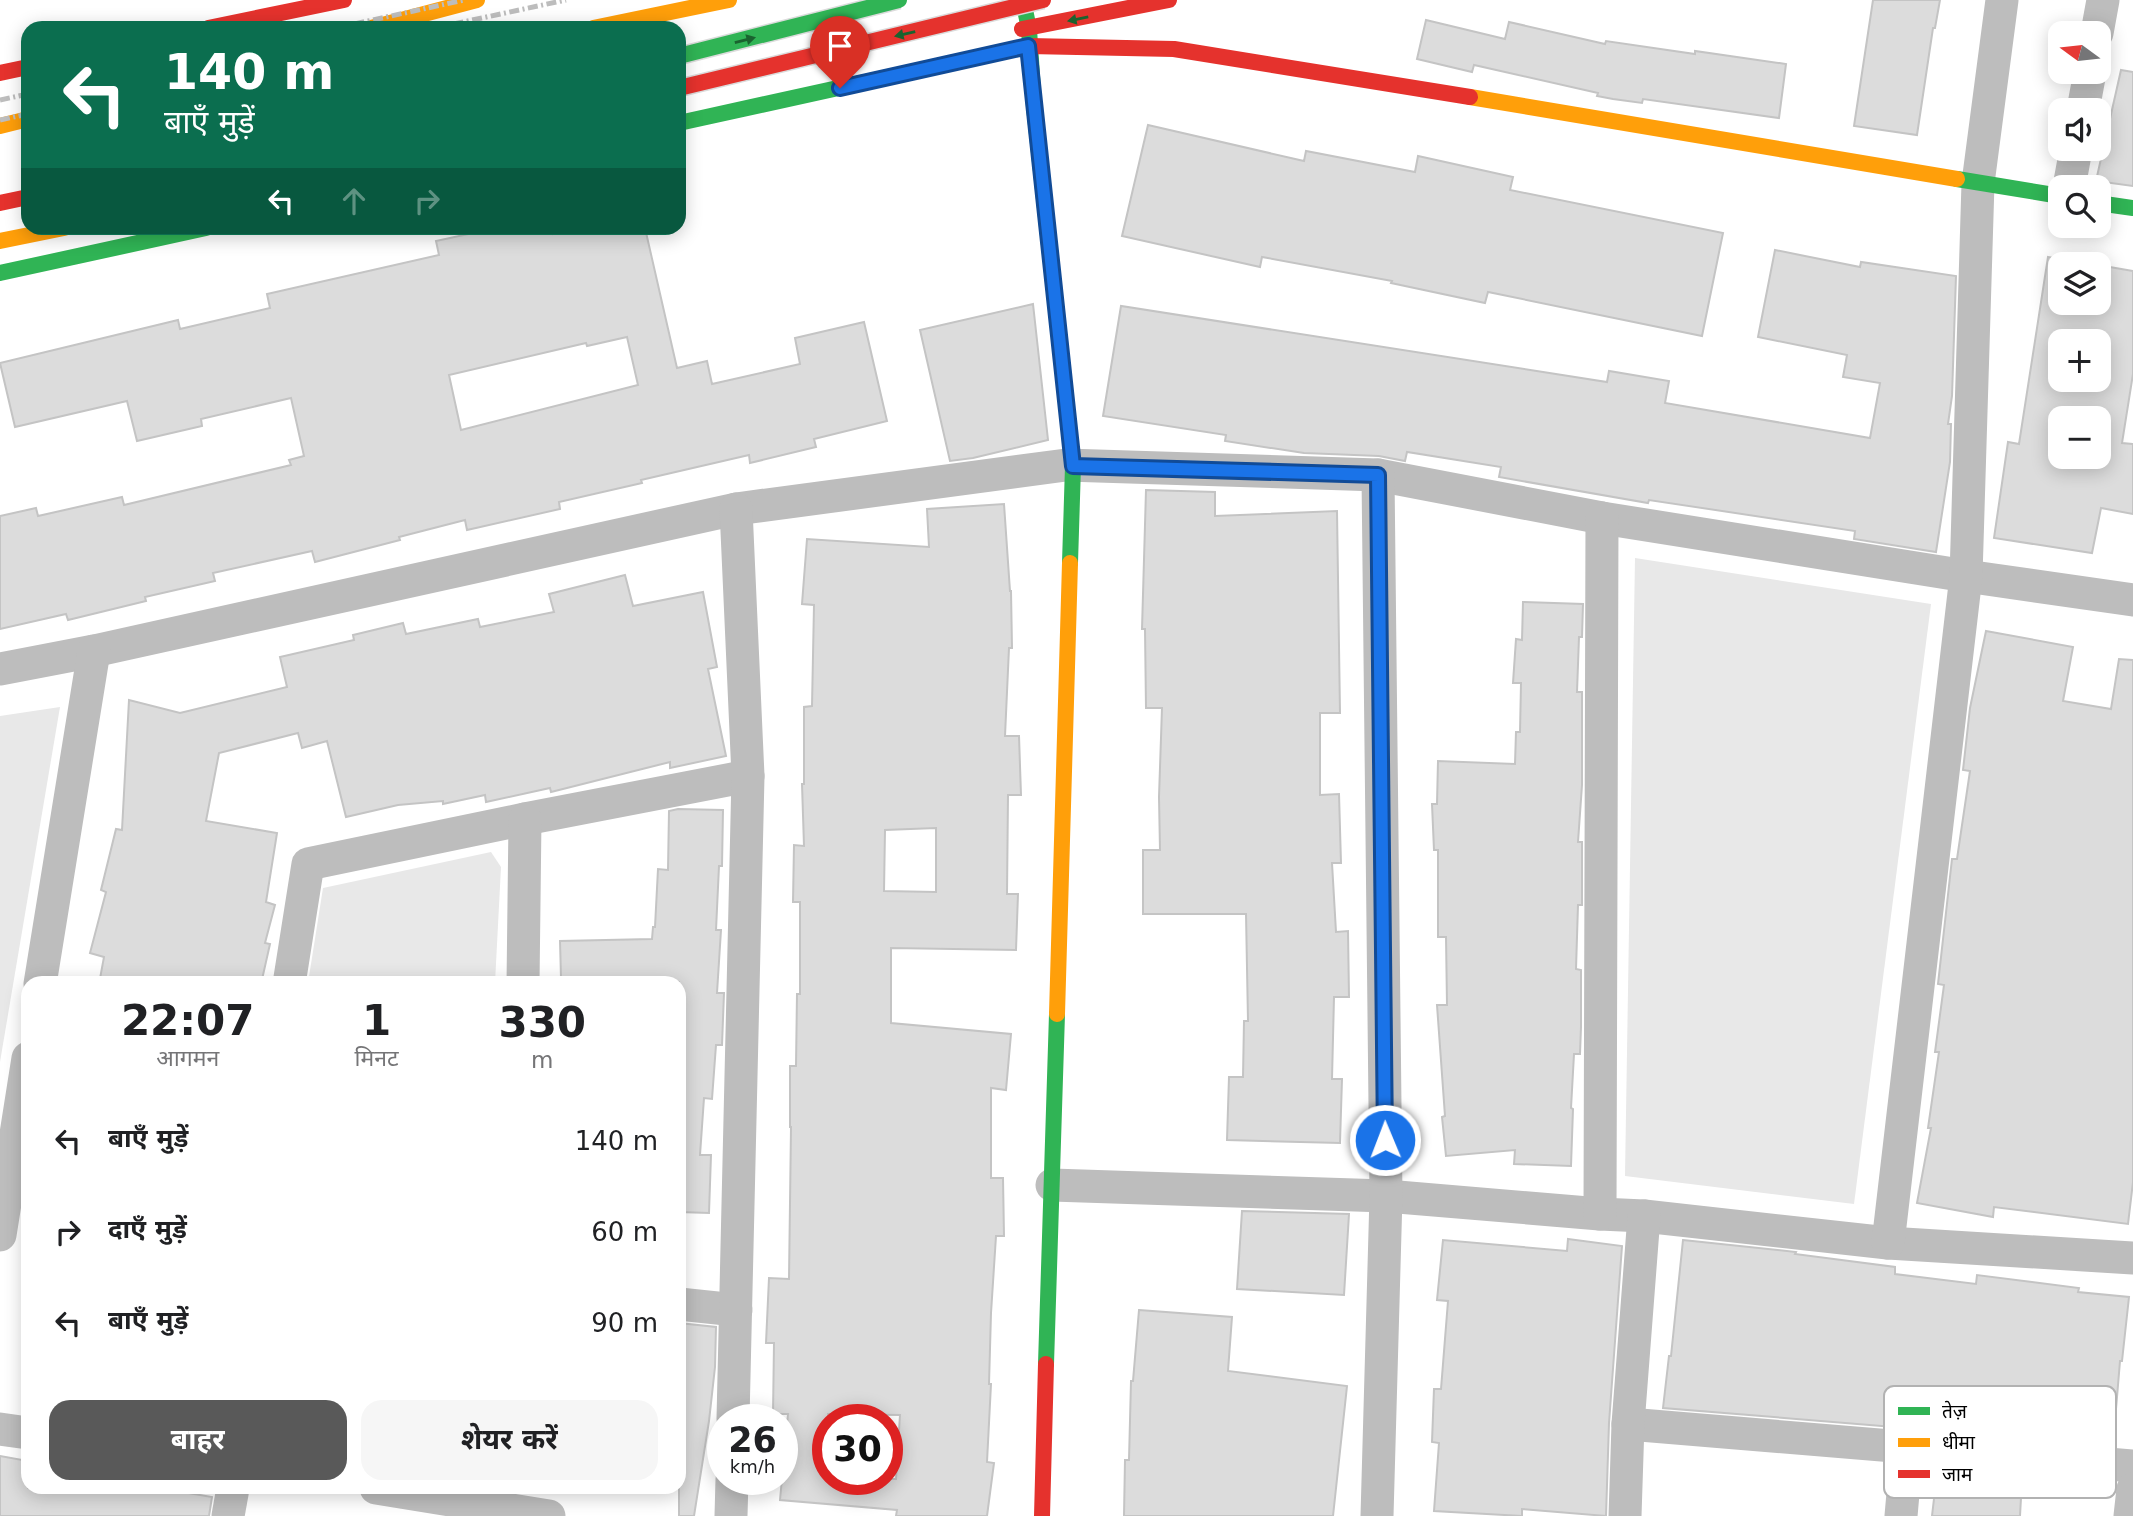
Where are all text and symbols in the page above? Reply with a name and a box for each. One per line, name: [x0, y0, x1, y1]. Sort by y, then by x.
one-way arrow: [1067, 13, 1089, 24]
pin: [810, 16, 870, 88]
north arrow: [2048, 21, 2110, 84]
map controls: [2048, 21, 2111, 469]
icon: arrive: [821, 27, 859, 65]
one-way arrow: [894, 28, 916, 39]
one-way arrow: [735, 34, 756, 44]
text: 140 m: [164, 44, 334, 101]
icon: left: [49, 49, 140, 140]
button: sound: [2048, 98, 2111, 161]
text: बाएँ मुड़ें: [164, 103, 255, 141]
button: search: [2048, 175, 2111, 238]
icon: left: [262, 182, 300, 220]
icon: ahead: [335, 182, 373, 220]
icon: right: [408, 182, 446, 220]
button: layers: [2048, 252, 2111, 315]
button: +: [2048, 329, 2111, 392]
button: −: [2048, 406, 2111, 469]
text: 22:07: [121, 996, 255, 1045]
text: 1: [362, 996, 391, 1045]
text: 330: [498, 998, 586, 1047]
text: आगमन: [156, 1045, 219, 1071]
text: मिनट: [354, 1045, 399, 1071]
text: m: [531, 1047, 553, 1073]
position arrow: [1348, 1103, 1422, 1177]
icon: left: [49, 1122, 87, 1160]
text: बाएँ मुड़ें: [108, 1123, 188, 1153]
text: 140 m: [575, 1126, 658, 1156]
icon: right: [49, 1213, 87, 1251]
text: दाएँ मुड़ें: [108, 1214, 187, 1244]
text: 60 m: [591, 1217, 658, 1247]
icon: left: [49, 1304, 87, 1342]
text: बाएँ मुड़ें: [108, 1305, 188, 1335]
text: 90 m: [591, 1308, 658, 1338]
legend: [1884, 1386, 2116, 1498]
button: बाहर: [49, 1400, 347, 1480]
button: शेयर करें: [361, 1400, 658, 1480]
text: तेज़: [1942, 1400, 1968, 1422]
speed limit sign: 30: [812, 1404, 903, 1495]
text: 26: [728, 1420, 777, 1460]
text: धीमा: [1942, 1431, 1976, 1453]
text: km/h: [730, 1456, 775, 1477]
text: जाम: [1942, 1463, 1973, 1485]

